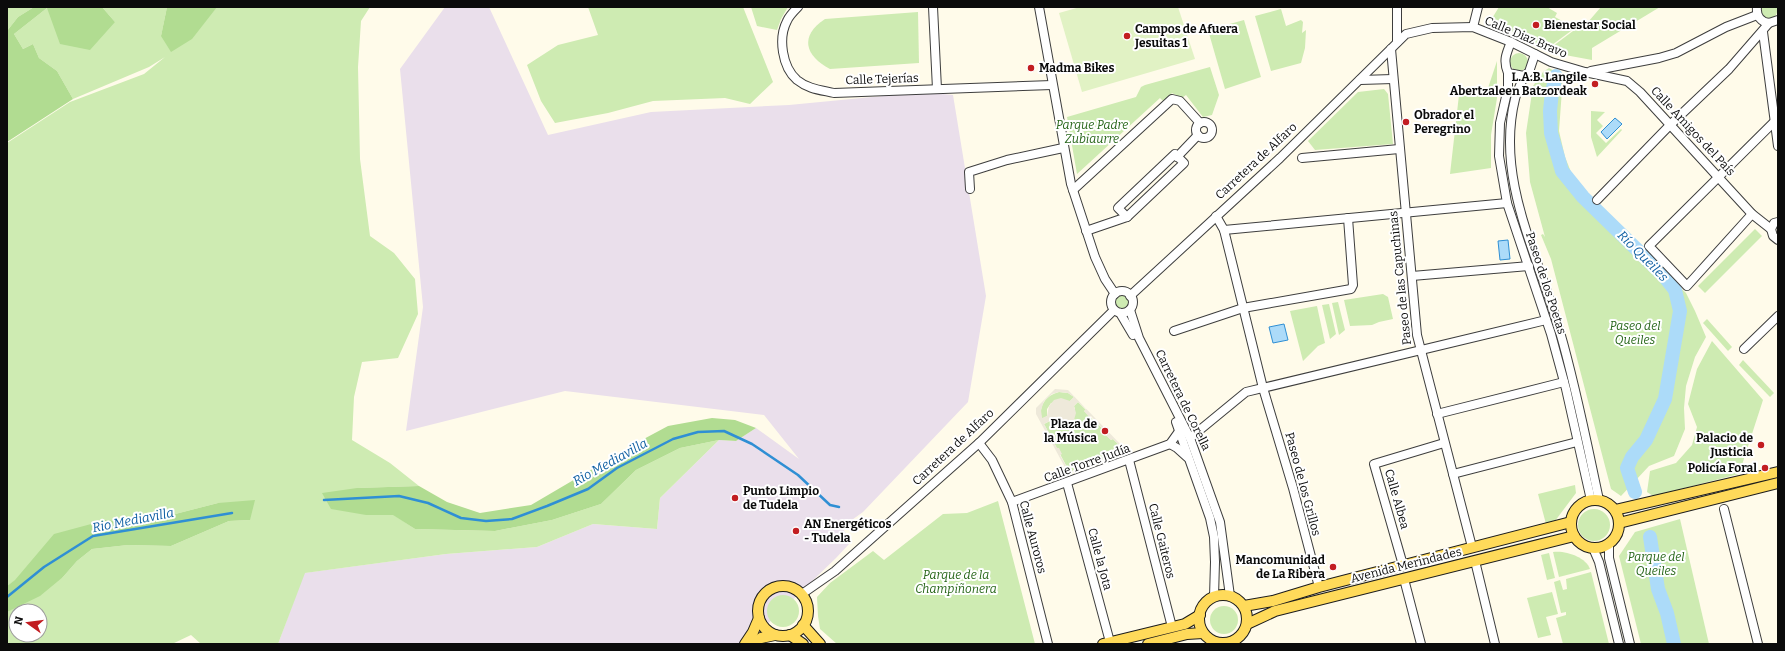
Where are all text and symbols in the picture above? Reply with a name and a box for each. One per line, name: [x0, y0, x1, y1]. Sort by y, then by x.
street label: Calle Diaz Bravo: [1483, 13, 1569, 61]
place label: Bienestar Social: [1544, 18, 1636, 32]
marker: Bienestar Social: [1531, 20, 1541, 30]
place label: Campos de Afuera Jesuitas 1: [1134, 22, 1238, 50]
marker: Campos de Afuera Jesuitas 1: [1122, 31, 1132, 41]
place label: Madma Bikes: [1039, 61, 1114, 75]
marker: Madma Bikes: [1026, 63, 1036, 73]
place label: L.A.B. Langile Abertzaleen Batzordeak: [1450, 70, 1588, 98]
street label: Calle Tejerías: [845, 71, 919, 87]
marker: L.A.B. Langile Abertzaleen Batzordeak: [1590, 79, 1600, 89]
street label: Calle Amigos del País: [1648, 83, 1738, 179]
place label: Obrador el Peregrino: [1414, 108, 1474, 136]
marker: Obrador el Peregrino: [1401, 117, 1411, 127]
park label: Parque Padre Zubiaurre: [1056, 118, 1128, 146]
street label: Carretera de Alfaro: [1212, 120, 1300, 202]
street label: Paseo de las Capuchinas: [1386, 210, 1414, 346]
water label: Río Queiles: [1615, 228, 1671, 284]
street label: Paseo de los Poetas: [1523, 230, 1569, 336]
park label: Paseo del Queiles: [1610, 319, 1660, 347]
street label: Carretera de Corella: [1152, 347, 1214, 453]
street label: Carretera de Alfaro: [909, 406, 997, 488]
place label: Plaza de la Música: [1044, 417, 1097, 445]
marker: Plaza de la Música: [1100, 426, 1110, 436]
street label: Paseo de los Grillos: [1282, 431, 1324, 538]
place label: Palacio de Justicia: [1696, 431, 1753, 459]
water label: Rio Mediavilla: [570, 435, 650, 489]
marker: Palacio de Justicia: [1756, 440, 1766, 450]
street label: Calle Torre Judía: [1042, 441, 1132, 485]
place label: Policía Foral: [1688, 461, 1757, 475]
marker: Policía Foral: [1760, 463, 1770, 473]
street label: Calle Albea: [1382, 467, 1412, 531]
place label: Punto Limpio de Tudela: [743, 484, 819, 512]
marker: Punto Limpio de Tudela: [730, 493, 740, 503]
street label: Calle Auroros: [1017, 499, 1050, 575]
street label: Calle Gaiteros: [1146, 502, 1178, 580]
water label: Rio Mediavilla: [91, 505, 175, 535]
place label: AN Energéticos - Tudela: [804, 517, 891, 545]
marker: AN Energéticos - Tudela: [791, 526, 801, 536]
street label: Calle la Jota: [1085, 526, 1115, 592]
street label: Avenida Merindades: [1349, 544, 1463, 586]
park label: Parque del Queiles: [1627, 550, 1685, 578]
place label: Mancomunidad de La Ribera: [1236, 553, 1326, 581]
marker: Mancomunidad de La Ribera: [1328, 562, 1338, 572]
park label: Parque de la Champiñonera: [915, 568, 997, 596]
north arrow: [8, 603, 48, 643]
text: N: [11, 615, 26, 626]

